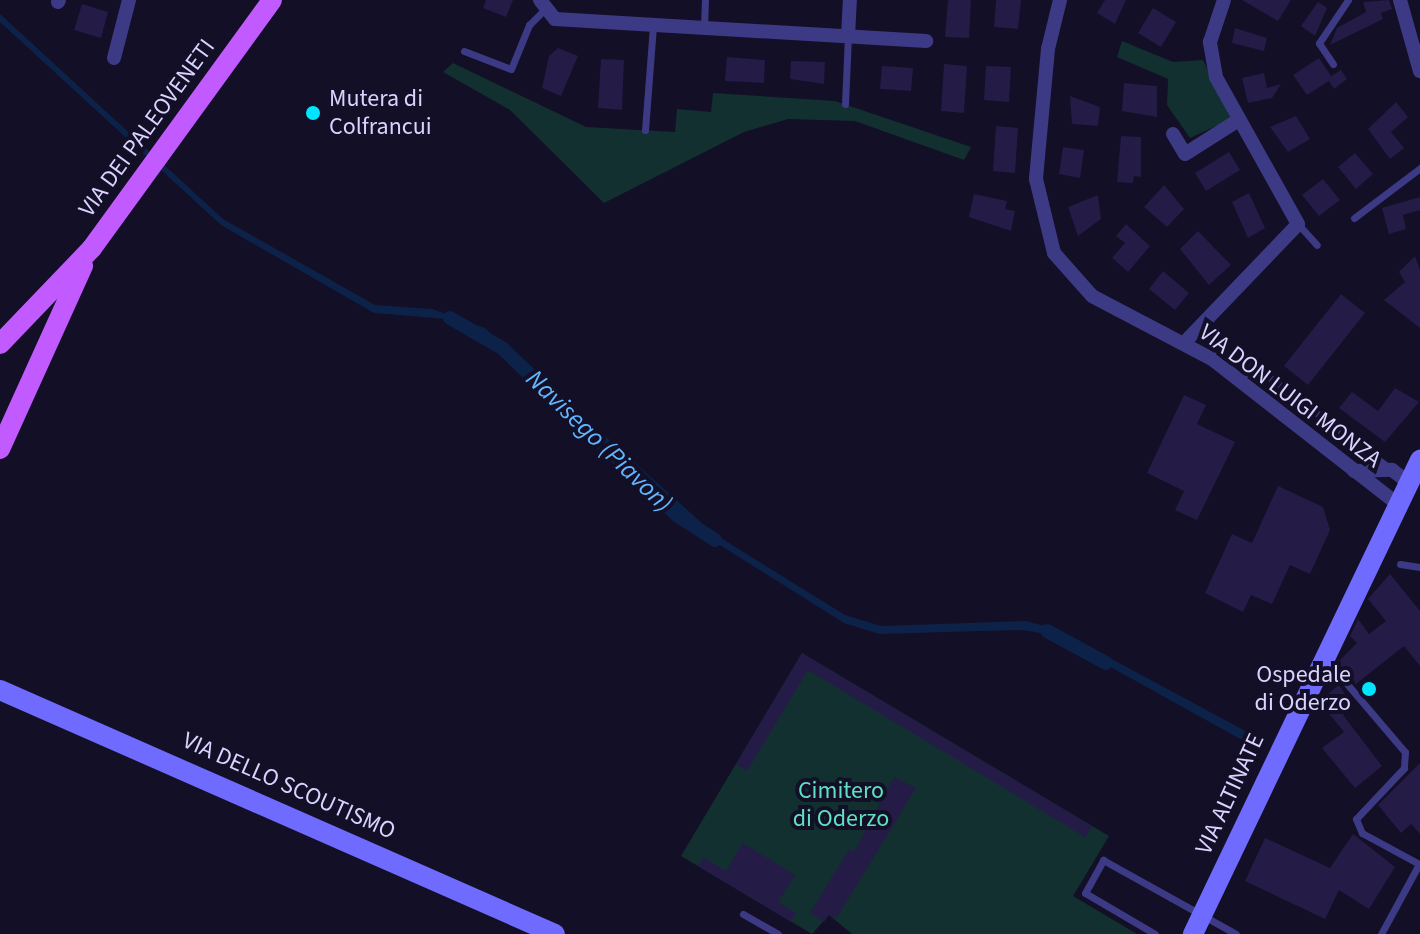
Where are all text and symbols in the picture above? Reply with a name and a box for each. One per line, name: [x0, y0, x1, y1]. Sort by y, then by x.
street label: VIA DEI PALEOVENETI: [73, 33, 221, 223]
place label: Mutera di Colfrancui: [329, 85, 432, 141]
marker: Mutera di Colfrancui: [304, 104, 322, 122]
street label: VIA DON LUIGI MONZA: [1193, 318, 1387, 474]
water label: Navisego (Piavon): [519, 363, 679, 519]
place label: Ospedale di Oderzo: [1255, 661, 1351, 717]
marker: Ospedale di Oderzo: [1358, 678, 1380, 700]
street label: VIA DELLO SCOUTISMO: [178, 726, 400, 846]
street label: VIA ALTINATE: [1189, 729, 1271, 859]
park label: Cimitero di Oderzo: [793, 777, 889, 833]

